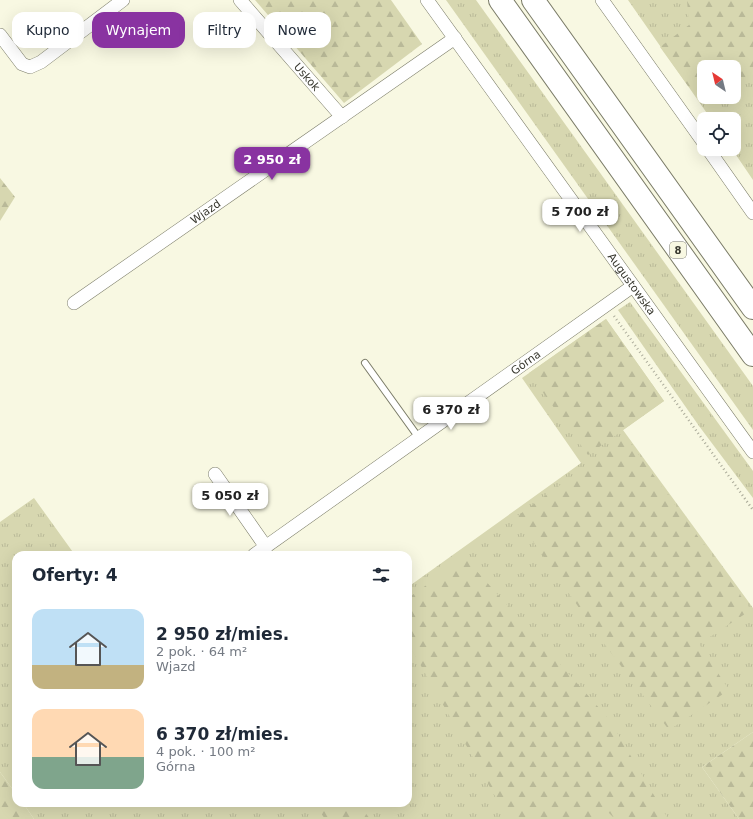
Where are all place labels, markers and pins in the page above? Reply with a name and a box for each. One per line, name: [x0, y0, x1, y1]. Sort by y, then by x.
pin: 2 950 zł: [231, 147, 313, 181]
pin: 5 700 zł: [539, 199, 621, 233]
pin: 6 370 zł: [410, 397, 492, 431]
pin: 5 050 zł: [189, 483, 271, 517]

